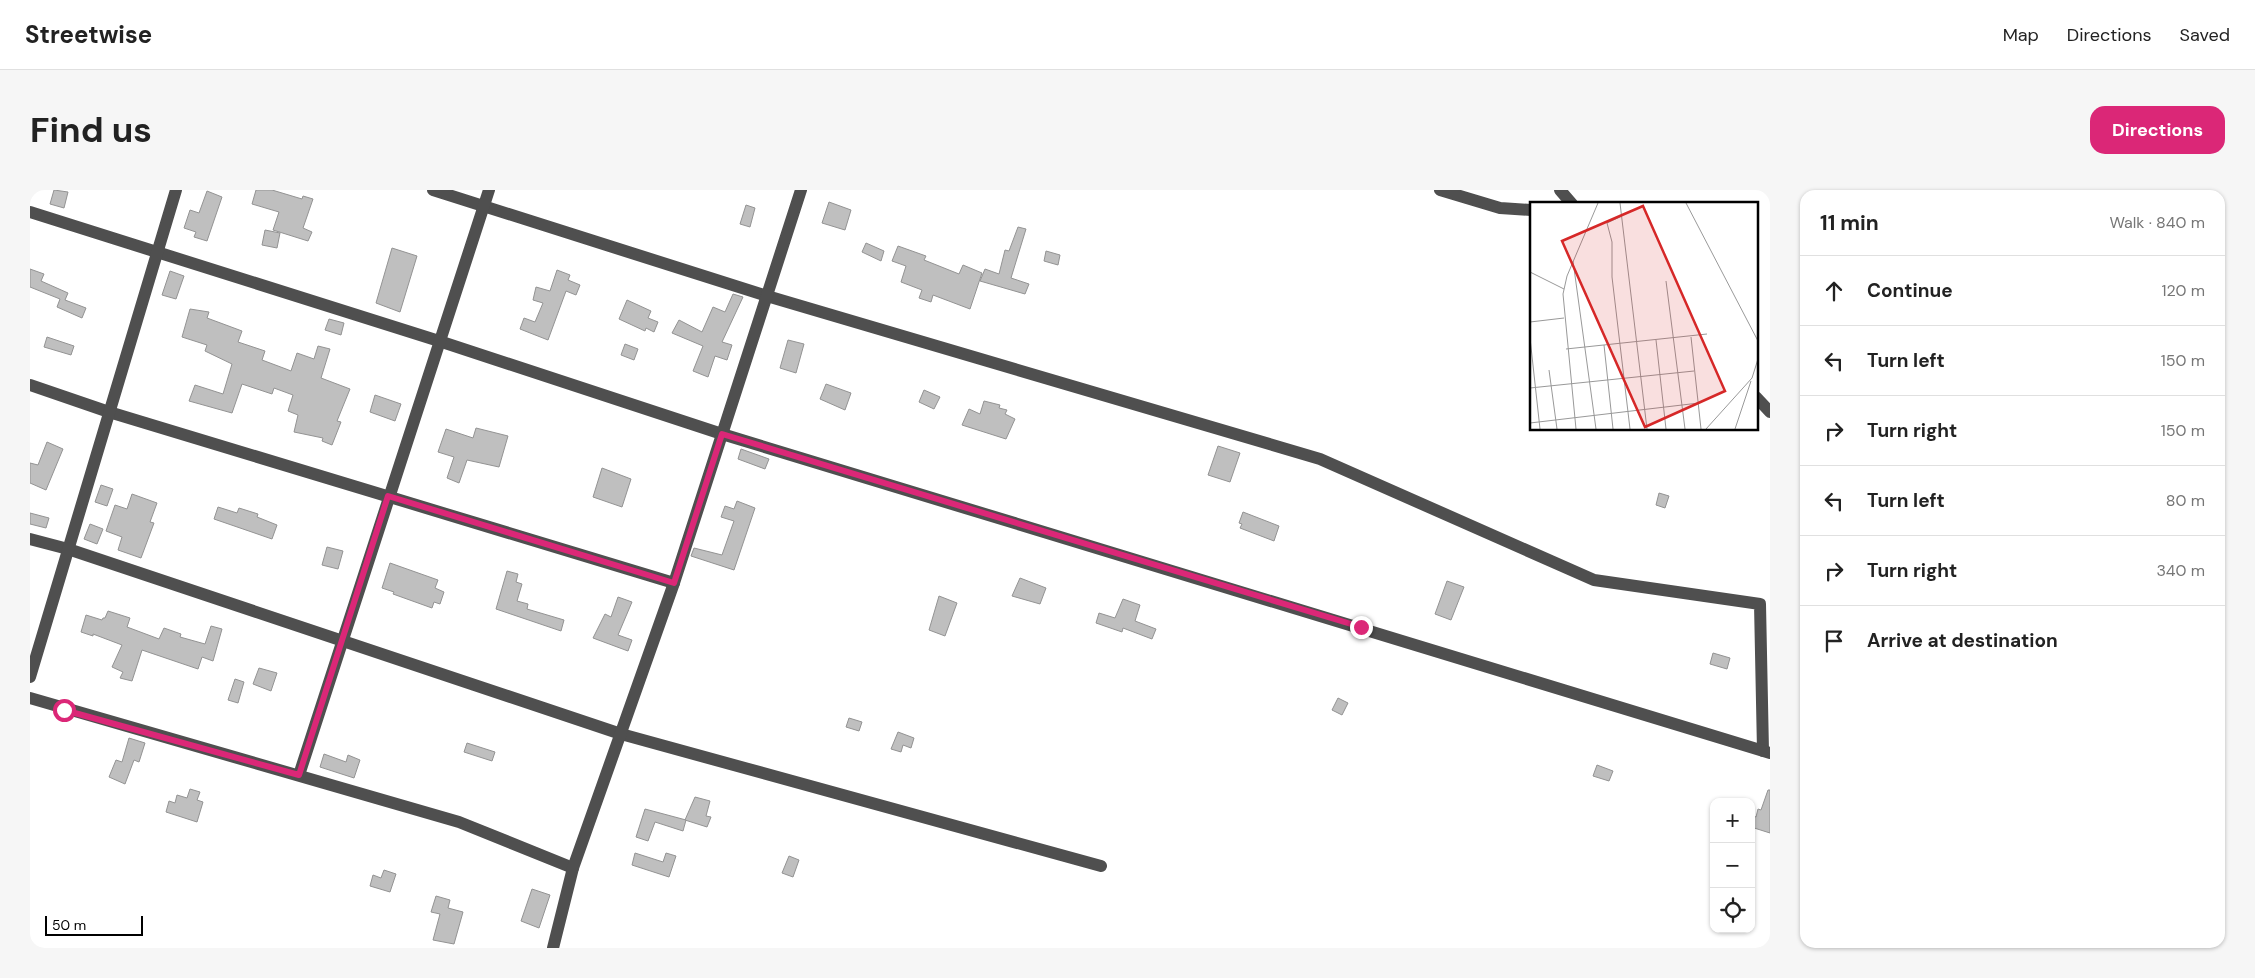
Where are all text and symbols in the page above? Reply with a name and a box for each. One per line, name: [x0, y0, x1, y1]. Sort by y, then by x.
text: Streetwise: [25, 19, 152, 50]
text: Map: [2003, 23, 2039, 47]
text: Directions: [2067, 23, 2152, 47]
text: Saved: [2180, 23, 2230, 47]
button: Directions: [2090, 106, 2225, 154]
text: Find us: [30, 107, 152, 153]
inset map: [1530, 202, 1758, 430]
text: 11 min: [1820, 209, 1879, 237]
text: Walk · 840 m: [2109, 212, 2205, 233]
icon: ahead: [1820, 277, 1848, 305]
text: Continue: [1867, 278, 1953, 303]
text: 120 m: [2161, 280, 2205, 301]
icon: left: [1820, 347, 1848, 375]
text: Turn left: [1867, 348, 1945, 373]
text: 150 m: [2161, 350, 2205, 371]
icon: right: [1820, 417, 1848, 445]
text: Turn right: [1867, 418, 1957, 443]
text: 150 m: [2161, 420, 2205, 441]
icon: left: [1820, 487, 1848, 515]
text: Turn left: [1867, 488, 1945, 513]
text: 80 m: [2166, 490, 2205, 511]
icon: right: [1820, 557, 1848, 585]
text: Turn right: [1867, 558, 1957, 583]
text: 340 m: [2156, 560, 2205, 581]
route end: [1350, 616, 1373, 639]
icon: arrive: [1820, 627, 1848, 655]
text: Arrive at destination: [1867, 628, 2058, 653]
route start: [53, 699, 76, 722]
map controls: [1710, 798, 1755, 933]
button: +: [1710, 798, 1755, 843]
button: −: [1710, 843, 1755, 888]
button: locate: [1710, 888, 1755, 933]
scale bar: [45, 913, 142, 936]
text: 50 m: [52, 916, 86, 934]

